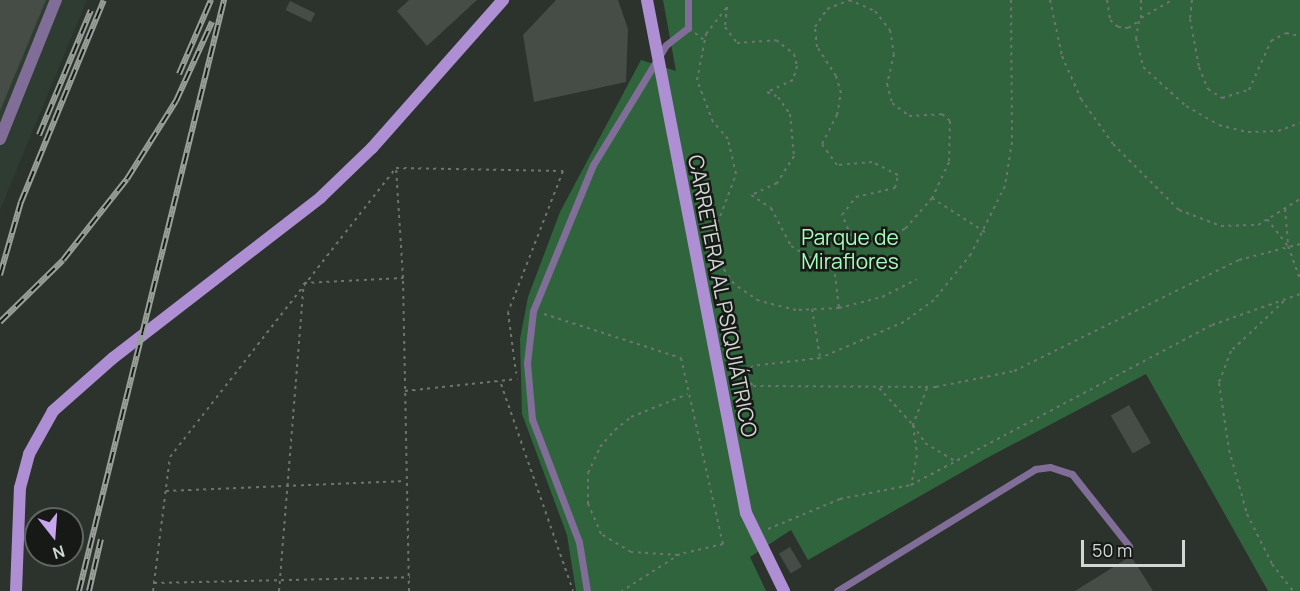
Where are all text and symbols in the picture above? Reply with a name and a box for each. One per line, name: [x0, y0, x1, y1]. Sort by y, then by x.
street label: CARRETERA AL PSIQUIÁTRICO: [683, 152, 763, 440]
park label: Parque de Miraflores: [801, 224, 899, 274]
north arrow: [24, 507, 84, 567]
scale bar: [1084, 528, 1188, 566]
text: 50 m: [1092, 538, 1132, 562]
text: N: [50, 540, 67, 565]

